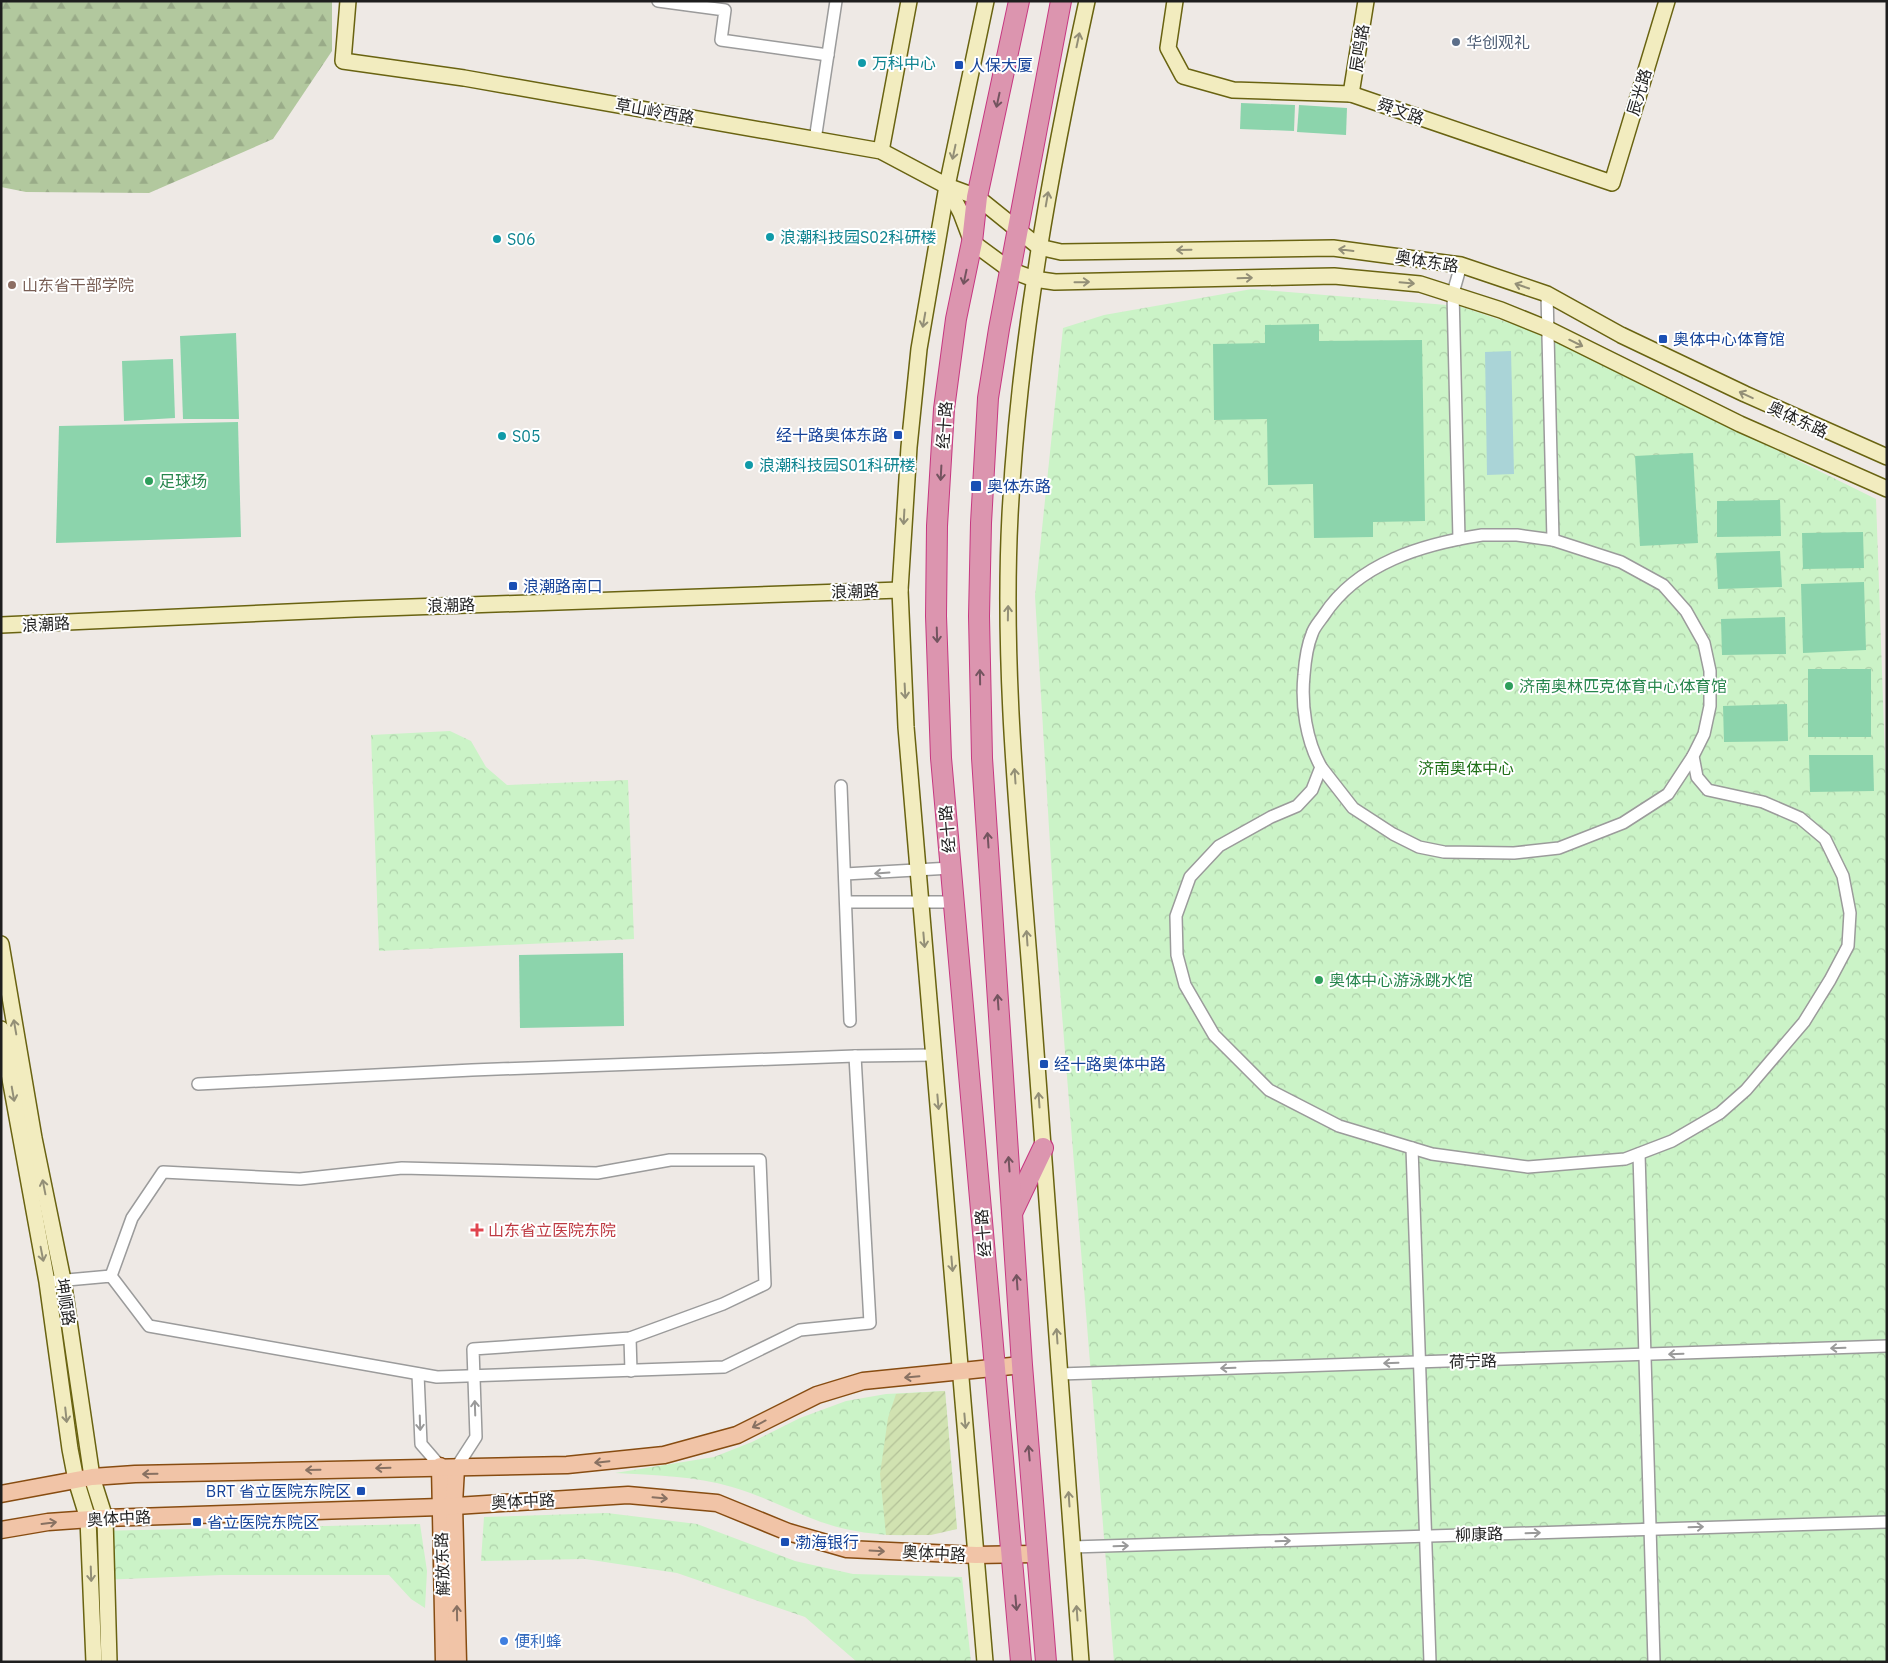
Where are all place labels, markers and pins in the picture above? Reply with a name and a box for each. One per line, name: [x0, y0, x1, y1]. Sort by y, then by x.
place label: 华创观礼: [1466, 32, 1530, 52]
marker: 华创观礼: [1450, 36, 1462, 48]
place label: 万科中心: [872, 53, 936, 73]
place label: 人保大厦: [969, 55, 1033, 75]
marker: 万科中心: [856, 57, 868, 69]
marker: 人保大厦: [953, 59, 965, 71]
place label: 浪潮科技园S02科研楼: [780, 227, 937, 247]
place label: S06: [507, 229, 536, 249]
marker: 浪潮科技园S02科研楼: [764, 231, 776, 243]
marker: S06: [491, 233, 503, 245]
place label: 山东省干部学院: [22, 275, 134, 295]
marker: 山东省干部学院: [6, 279, 18, 291]
place label: 奥体中心体育馆: [1673, 329, 1785, 349]
marker: 奥体中心体育馆: [1657, 333, 1669, 345]
place label: 经十路奥体东路: [776, 425, 888, 445]
place label: S05: [512, 426, 541, 446]
marker: 经十路奥体东路: [892, 429, 904, 441]
marker: S05: [496, 430, 508, 442]
place label: 浪潮科技园S01科研楼: [759, 455, 916, 475]
marker: 浪潮科技园S01科研楼: [743, 459, 755, 471]
place label: 足球场: [159, 471, 207, 491]
marker: 足球场: [143, 475, 155, 487]
place label: 奥体东路: [987, 476, 1051, 496]
marker: 奥体东路: [969, 479, 983, 493]
place label: 浪潮路南口: [523, 576, 603, 596]
marker: 浪潮路南口: [507, 580, 519, 592]
place label: 济南奥林匹克体育中心体育馆: [1519, 676, 1727, 696]
marker: 济南奥林匹克体育中心体育馆: [1503, 680, 1515, 692]
place label: 奥体中心游泳跳水馆: [1329, 970, 1473, 990]
marker: 奥体中心游泳跳水馆: [1313, 974, 1325, 986]
place label: 经十路奥体中路: [1054, 1054, 1166, 1074]
marker: 经十路奥体中路: [1038, 1058, 1050, 1070]
place label: 山东省立医院东院: [488, 1220, 616, 1240]
marker: 山东省立医院东院: [470, 1223, 484, 1237]
place label: BRT 省立医院东院区: [206, 1481, 351, 1501]
marker: BRT 省立医院东院区: [355, 1485, 367, 1497]
place label: 省立医院东院区: [207, 1512, 319, 1532]
marker: 省立医院东院区: [191, 1516, 203, 1528]
place label: 渤海银行: [795, 1532, 859, 1552]
marker: 渤海银行: [779, 1536, 791, 1548]
place label: 便利蜂: [514, 1631, 562, 1651]
marker: 便利蜂: [498, 1635, 510, 1647]

